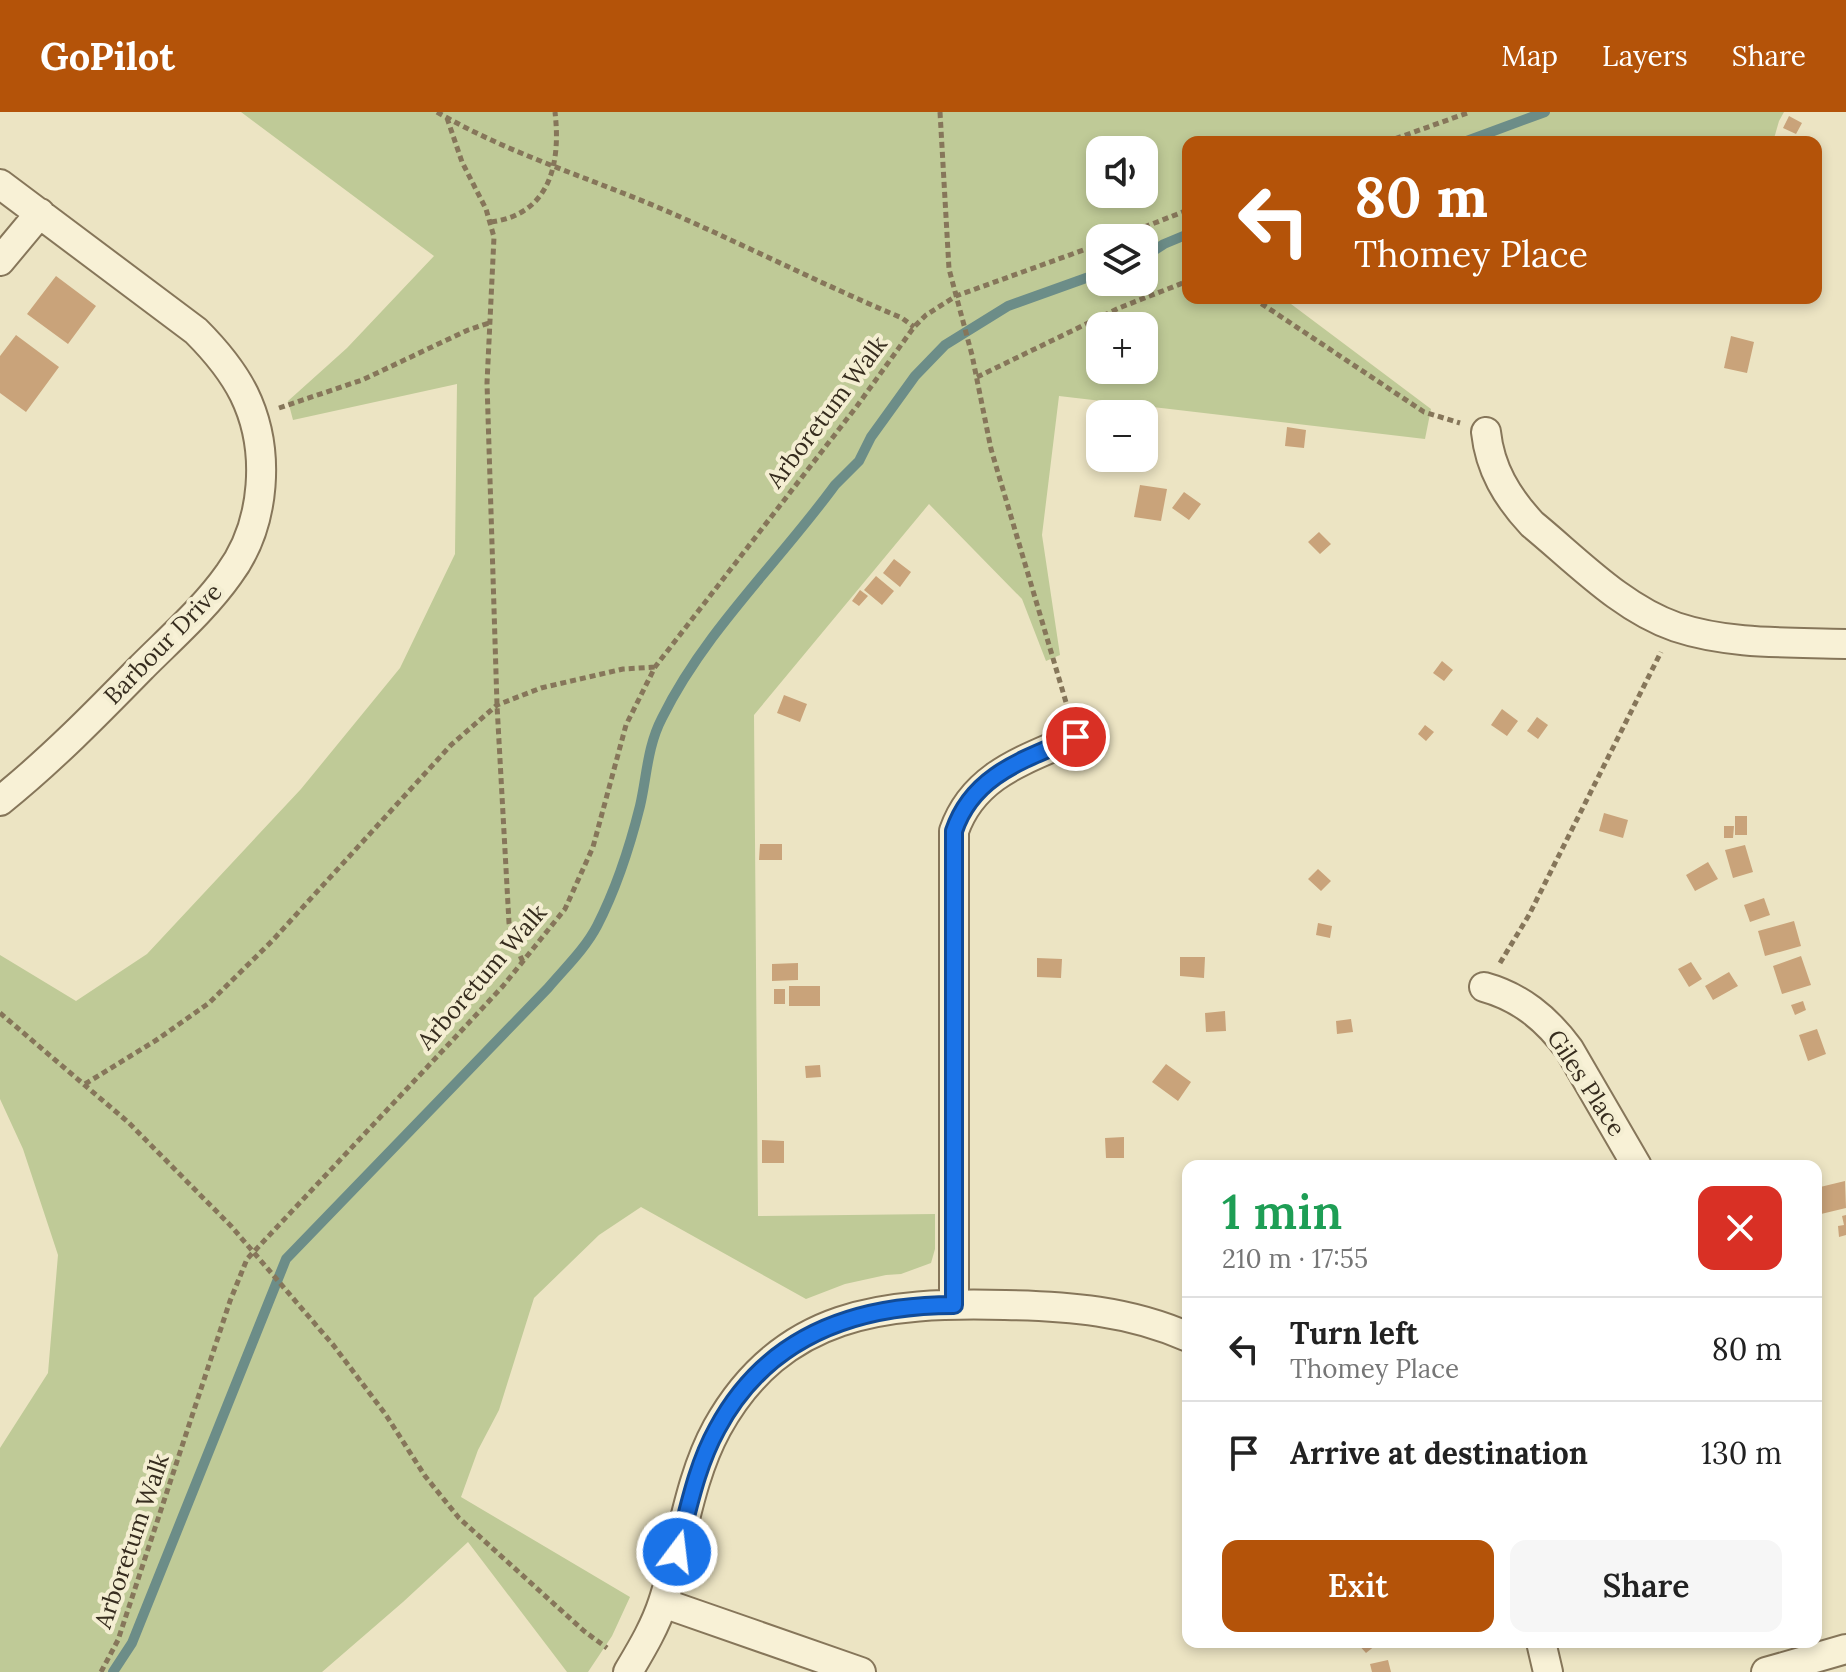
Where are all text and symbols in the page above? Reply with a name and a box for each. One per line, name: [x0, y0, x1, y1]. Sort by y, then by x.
text: GoPilot: [40, 32, 175, 80]
text: Map: [1501, 38, 1558, 74]
text: Layers: [1602, 38, 1688, 74]
text: Share: [1732, 38, 1806, 74]
map controls: [1086, 136, 1158, 472]
button: sound: [1086, 136, 1158, 208]
text: 80 m: [1354, 161, 1488, 232]
icon: left: [1222, 168, 1326, 272]
button: layers: [1086, 224, 1158, 296]
text: Thomey Place: [1354, 231, 1588, 277]
button: +: [1086, 312, 1158, 384]
street label: Arboretum Walk: [759, 329, 894, 495]
button: −: [1086, 400, 1158, 472]
street label: Barbour Drive: [97, 577, 228, 711]
pin: [1042, 703, 1110, 771]
icon: arrive: [1054, 715, 1098, 759]
street label: Arboretum Walk: [409, 898, 553, 1056]
street label: Giles Place: [1540, 1024, 1632, 1142]
text: 1 min: [1222, 1181, 1342, 1242]
button: close: [1698, 1186, 1782, 1270]
text: 210 m · 17:55: [1222, 1242, 1368, 1275]
text: Turn left: [1290, 1314, 1418, 1352]
icon: left: [1222, 1327, 1266, 1371]
text: 80 m: [1712, 1330, 1782, 1368]
text: Thomey Place: [1290, 1352, 1459, 1385]
icon: arrive: [1222, 1431, 1266, 1475]
text: Arrive at destination: [1290, 1434, 1588, 1472]
text: 130 m: [1701, 1434, 1782, 1472]
street label: Arboretum Walk: [87, 1449, 176, 1633]
position arrow: [635, 1510, 719, 1594]
button: Exit: [1222, 1540, 1494, 1632]
button: Share: [1510, 1540, 1782, 1632]

